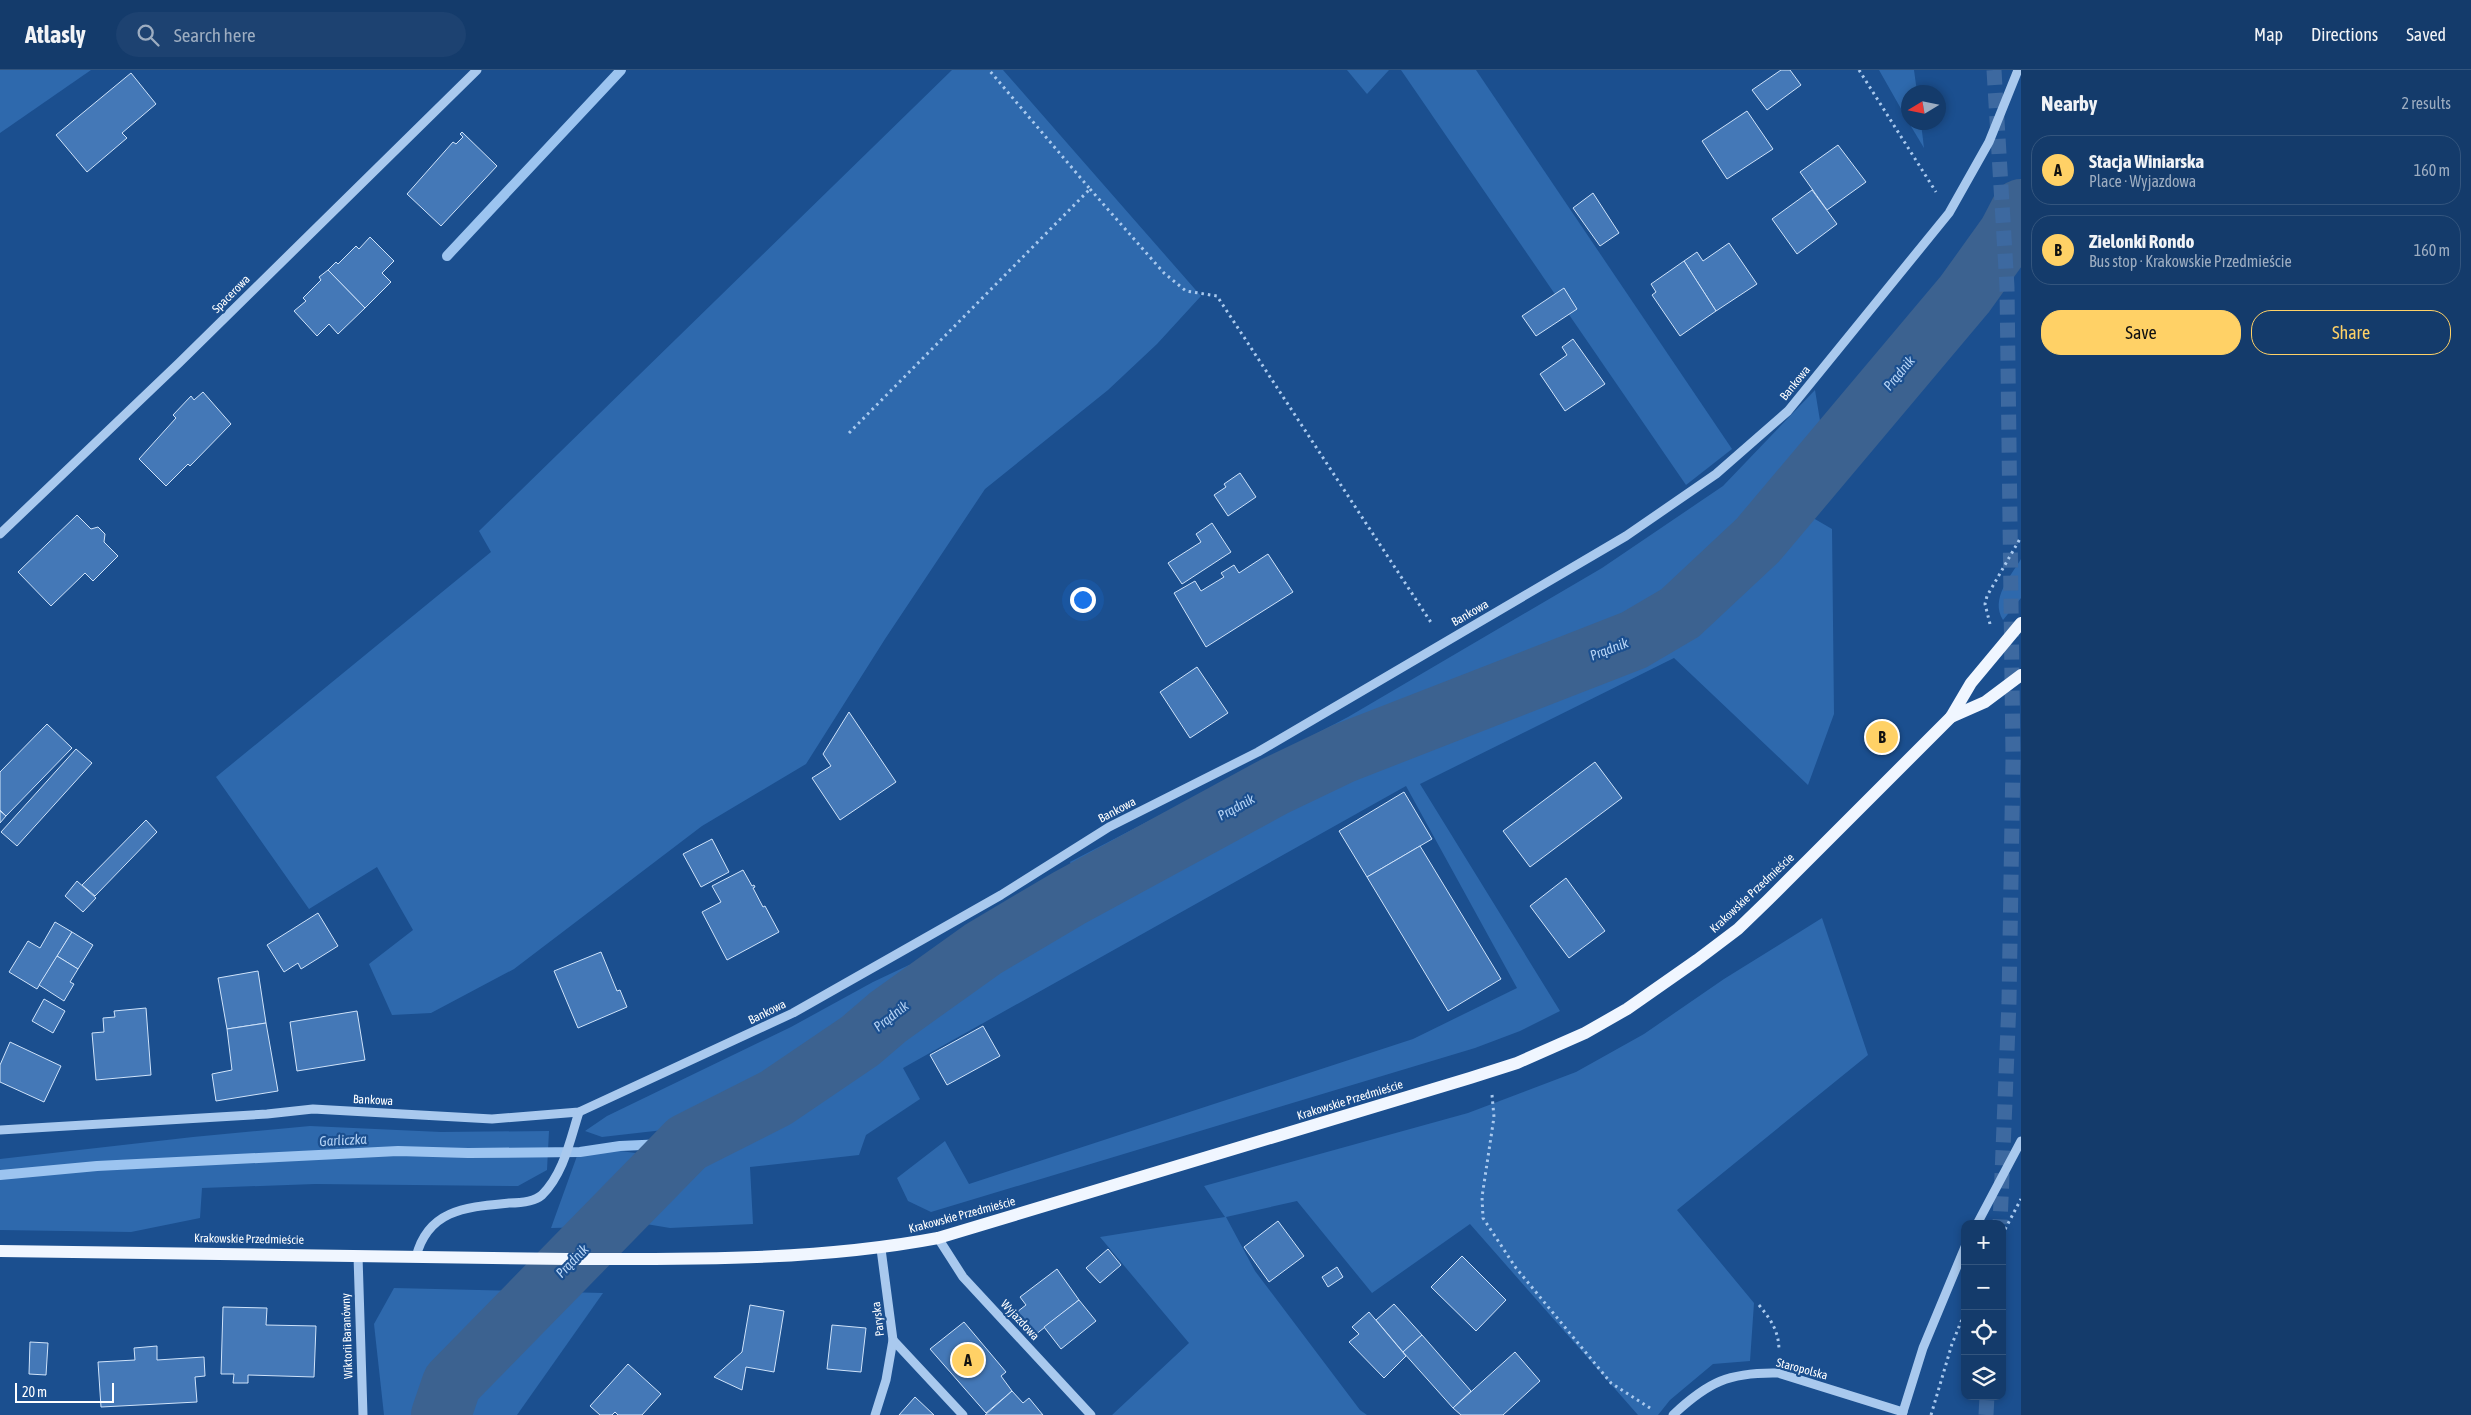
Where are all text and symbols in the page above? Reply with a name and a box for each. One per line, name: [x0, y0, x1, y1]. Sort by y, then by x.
search box: [116, 12, 466, 57]
text: Atlasly: [25, 21, 86, 48]
icon: search: [134, 21, 162, 49]
text: Search here: [174, 24, 256, 46]
text: Map: [2254, 24, 2283, 45]
text: Directions: [2311, 24, 2378, 45]
text: Saved: [2406, 24, 2446, 45]
north arrow: [1901, 85, 1946, 130]
text: Nearby: [2041, 91, 2097, 115]
text: 2 results: [2401, 94, 2451, 112]
text: Stacja Winiarska: [2089, 150, 2204, 172]
text: A: [2054, 161, 2062, 179]
text: 160 m: [2414, 161, 2450, 179]
text: Place · Wyjazdowa: [2089, 172, 2196, 190]
text: Zielonki Rondo: [2089, 230, 2194, 252]
text: B: [2054, 241, 2062, 259]
text: 160 m: [2414, 241, 2450, 259]
text: Bus stop · Krakowskie Przedmieście: [2089, 252, 2292, 270]
street label: Spacerowa: [209, 272, 253, 316]
button: Save: [2041, 310, 2241, 355]
button: Share: [2251, 310, 2451, 355]
water label: Prądnik: [1880, 352, 1918, 393]
street label: Bankowa: [1777, 363, 1813, 403]
your location: [1070, 587, 1096, 613]
street label: Bankowa: [1449, 597, 1491, 629]
water label: Prądnik: [1588, 634, 1631, 664]
pin: B: [1866, 718, 1898, 756]
water label: Prądnik: [1215, 790, 1258, 824]
street label: Bankowa: [1096, 794, 1138, 826]
street label: Krakowskie Przedmieście: [1707, 850, 1797, 936]
street label: Bankowa: [746, 997, 788, 1027]
water label: Prądnik: [870, 997, 912, 1035]
street label: Krakowskie Przedmieście: [1295, 1077, 1405, 1123]
street label: Bankowa: [353, 1092, 393, 1108]
water label: Garliczka: [319, 1131, 368, 1149]
street label: Krakowskie Przedmieście: [907, 1194, 1017, 1236]
map controls: [1961, 1220, 2006, 1400]
button: +: [1961, 1220, 2006, 1265]
street label: Krakowskie Przedmieście: [194, 1231, 304, 1247]
water label: Prądnik: [552, 1240, 592, 1281]
button: −: [1961, 1265, 2006, 1310]
street label: Wiktorii Baranówny: [339, 1293, 355, 1379]
street label: Wyjazdowa: [998, 1297, 1042, 1343]
street label: Paryska: [869, 1301, 887, 1337]
button: locate: [1961, 1310, 2006, 1355]
pin: A: [952, 1341, 984, 1379]
street label: Staropolska: [1775, 1355, 1829, 1383]
button: layers: [1961, 1355, 2006, 1400]
scale bar: [15, 1380, 114, 1403]
text: 20 m: [22, 1384, 47, 1400]

